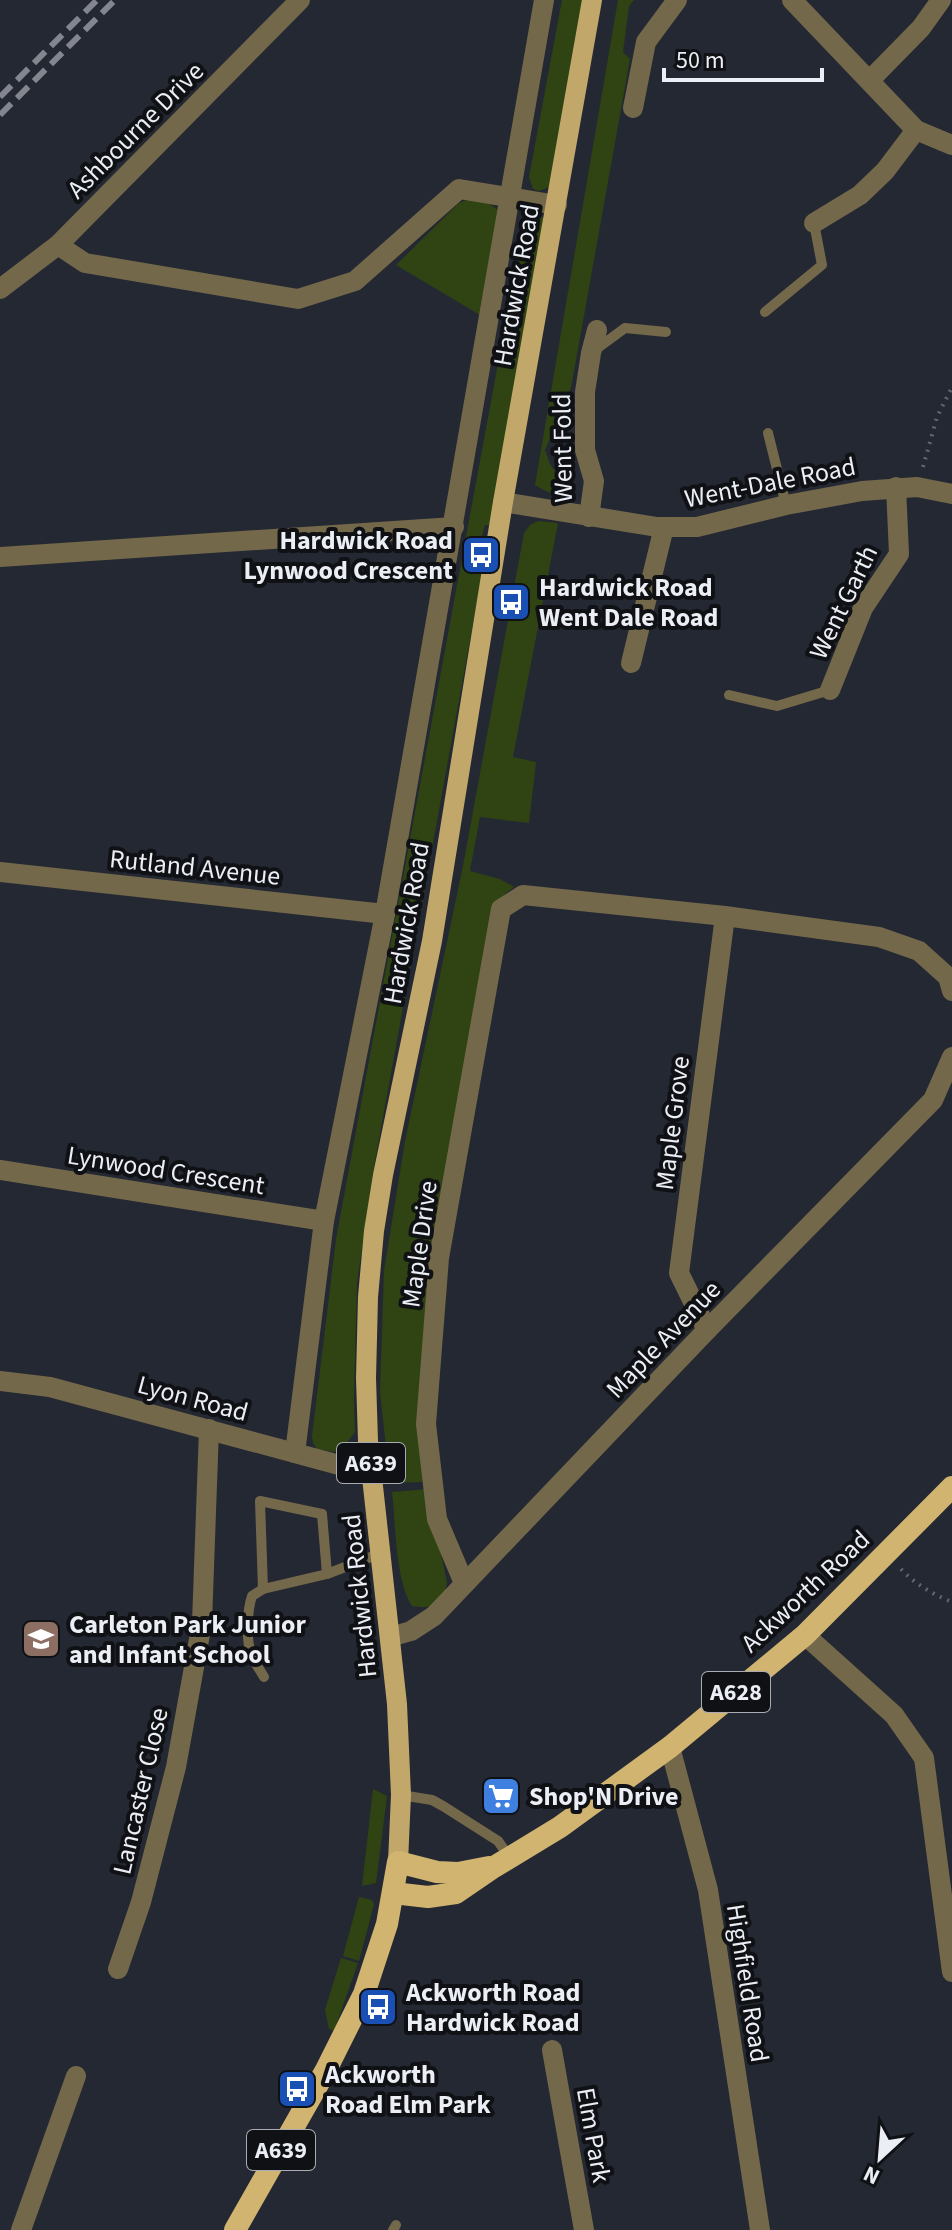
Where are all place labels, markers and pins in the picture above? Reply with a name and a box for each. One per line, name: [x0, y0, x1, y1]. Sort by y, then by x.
place label: Hardwick Road Lynwood Crescent: [244, 522, 453, 589]
bus stop icon: Hardwick Road Lynwood Crescent: [460, 534, 502, 576]
place label: Hardwick Road Went Dale Road: [539, 569, 718, 636]
bus stop icon: Hardwick Road Went Dale Road: [490, 581, 532, 623]
place label: Carleton Park Junior and Infant School: [69, 1606, 306, 1673]
school or university icon: Carleton Park Junior and Infant School: [20, 1618, 62, 1660]
supermarket icon: Shop'N Drive: [480, 1775, 522, 1817]
place label: Shop'N Drive: [529, 1778, 678, 1815]
place label: Ackworth Road Hardwick Road: [405, 1974, 580, 2041]
bus stop icon: Ackworth Road Hardwick Road: [357, 1986, 399, 2028]
place label: Ackworth Road Elm Park: [324, 2056, 491, 2123]
bus stop icon: Ackworth Road Elm Park: [276, 2068, 318, 2110]

